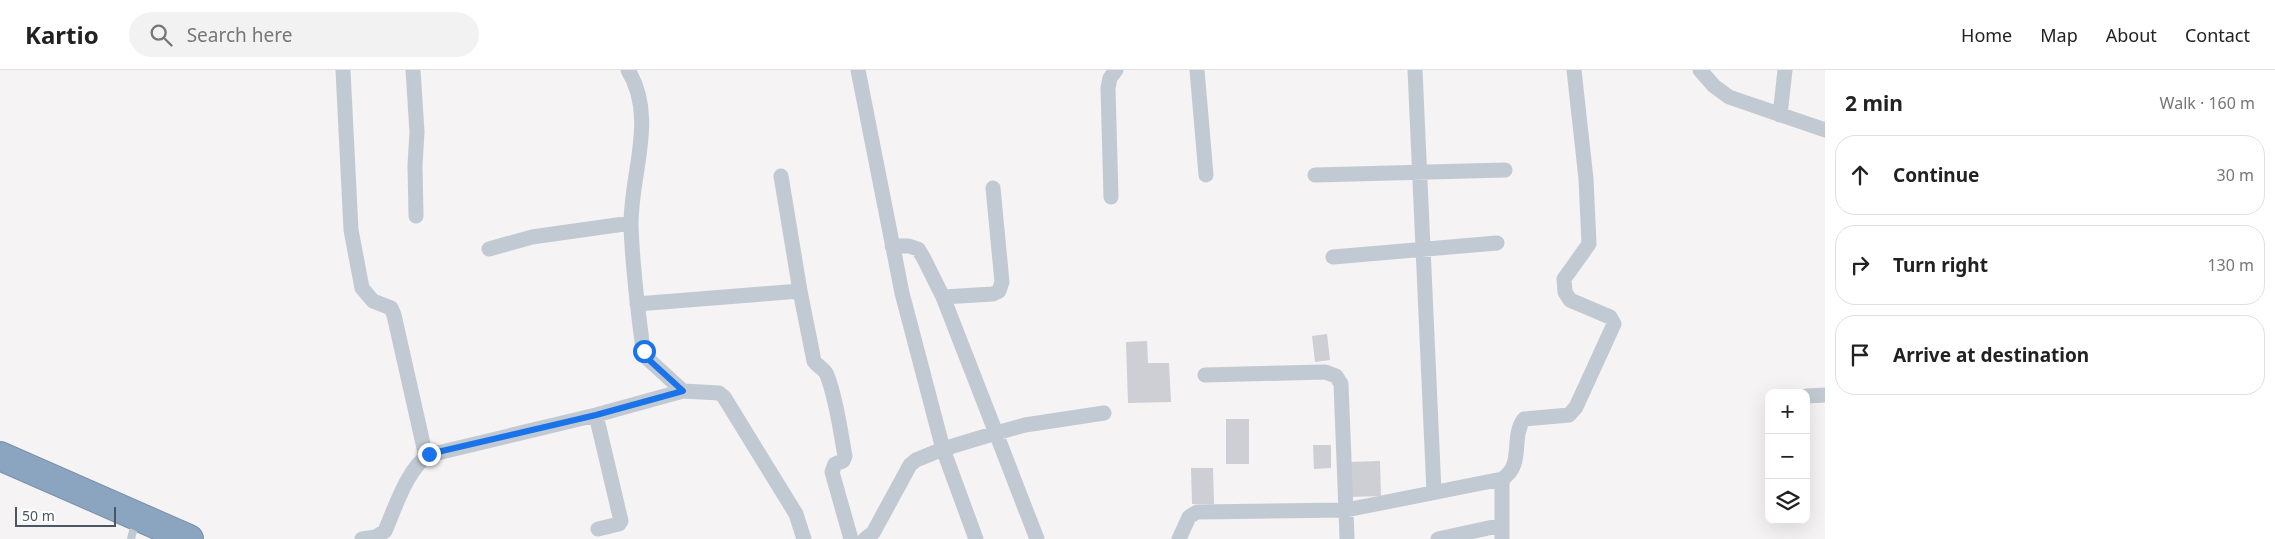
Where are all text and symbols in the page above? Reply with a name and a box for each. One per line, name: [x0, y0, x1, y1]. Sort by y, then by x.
search box: [129, 12, 479, 57]
text: Kartio: [25, 18, 99, 51]
icon: search: [147, 21, 175, 49]
text: Search here: [187, 22, 292, 48]
text: Home: [1961, 23, 2012, 47]
text: Map: [2040, 23, 2078, 47]
text: About: [2106, 23, 2157, 47]
text: Contact: [2185, 23, 2250, 47]
text: 2 min: [1845, 89, 1903, 117]
text: Walk · 160 m: [2160, 92, 2255, 114]
icon: ahead: [1846, 161, 1874, 189]
text: Continue: [1893, 162, 1979, 188]
text: 30 m: [2217, 164, 2254, 186]
icon: right: [1846, 251, 1874, 279]
text: Turn right: [1893, 252, 1988, 278]
text: 130 m: [2207, 254, 2254, 276]
route start: [633, 340, 656, 363]
icon: arrive: [1846, 341, 1874, 369]
text: Arrive at destination: [1893, 342, 2089, 368]
map controls: [1765, 389, 1810, 524]
button: +: [1765, 389, 1810, 434]
button: −: [1765, 434, 1810, 479]
route end: [418, 443, 441, 466]
button: layers: [1765, 479, 1810, 524]
scale bar: [15, 504, 116, 527]
text: 50 m: [22, 506, 55, 525]

